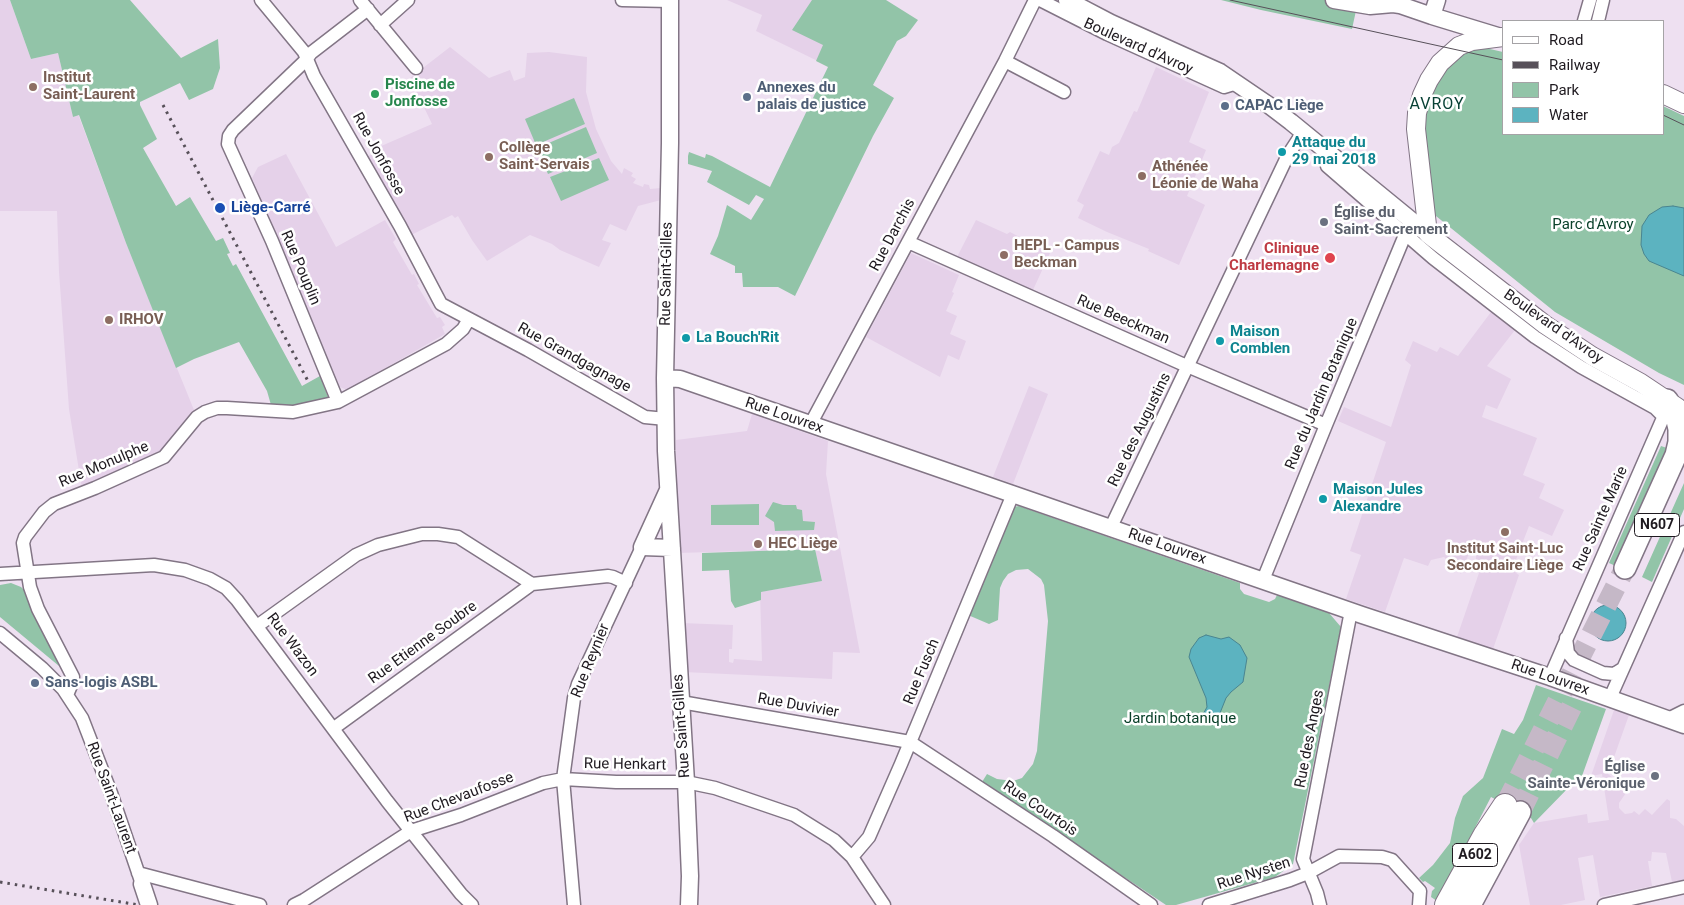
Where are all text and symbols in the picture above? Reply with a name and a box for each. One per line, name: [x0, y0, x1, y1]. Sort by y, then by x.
street label: Boulevard d'Avroy: [1081, 15, 1195, 79]
legend: [1502, 20, 1664, 135]
text: Road: [1549, 31, 1583, 49]
text: Railway: [1549, 56, 1600, 74]
place label: Institut Saint-Laurent: [43, 69, 135, 104]
place label: Piscine de Jonfosse: [385, 76, 455, 111]
place label: Annexes du palais de justice: [757, 79, 866, 114]
marker: Institut Saint-Laurent: [27, 81, 39, 93]
text: Park: [1549, 81, 1579, 99]
marker: Piscine de Jonfosse: [369, 88, 381, 100]
marker: Annexes du palais de justice: [741, 91, 753, 103]
district label: AVROY: [1409, 95, 1465, 115]
place label: CAPAC Liège: [1235, 97, 1324, 115]
marker: CAPAC Liège: [1219, 100, 1231, 112]
text: Water: [1549, 106, 1588, 124]
street label: Rue Jonfosse: [348, 110, 408, 198]
place label: Attaque du 29 mai 2018: [1292, 134, 1376, 169]
place label: Collège Saint-Servais: [499, 139, 590, 174]
marker: Attaque du 29 mai 2018: [1276, 146, 1288, 158]
marker: Collège Saint-Servais: [483, 151, 495, 163]
place label: Athénée Léonie de Waha: [1152, 158, 1259, 193]
marker: Athénée Léonie de Waha: [1136, 170, 1148, 182]
street label: Rue Darchis: [866, 196, 920, 274]
place label: Liège-Carré: [231, 199, 311, 217]
marker: Liège-Carré: [213, 201, 227, 215]
place label: Église du Saint-Sacrement: [1334, 204, 1448, 239]
marker: Église du Saint-Sacrement: [1318, 216, 1330, 228]
park label: Parc d'Avroy: [1552, 216, 1634, 234]
street label: Rue Saint-Gilles: [657, 222, 677, 326]
street label: Rue Pouplin: [276, 228, 324, 308]
place label: HEPL - Campus Beckman: [1014, 237, 1120, 272]
place label: Clinique Charlemagne: [1229, 240, 1319, 275]
marker: HEPL - Campus Beckman: [998, 249, 1010, 261]
marker: Clinique Charlemagne: [1323, 251, 1337, 265]
street label: Boulevard d'Avroy: [1500, 286, 1606, 368]
street label: Rue Beeckman: [1074, 292, 1172, 348]
place label: IRHOV: [119, 311, 164, 329]
marker: IRHOV: [103, 314, 115, 326]
street label: Rue du Jardin Botanique: [1282, 316, 1362, 472]
street label: Rue Grandgagnage: [514, 319, 634, 397]
place label: Maison Comblen: [1230, 323, 1290, 358]
place label: La Bouch'Rit: [696, 329, 779, 347]
marker: La Bouch'Rit: [680, 332, 692, 344]
marker: Maison Comblen: [1214, 335, 1226, 347]
street label: Rue des Augustins: [1105, 370, 1175, 490]
street label: Rue Louvrex: [742, 394, 826, 438]
street label: Rue Monulphe: [56, 438, 152, 492]
street label: Rue Sainte Marie: [1570, 464, 1632, 574]
place label: Maison Jules Alexandre: [1333, 481, 1423, 516]
marker: Maison Jules Alexandre: [1317, 493, 1329, 505]
road number: N607: [1634, 514, 1680, 536]
street label: Rue Louvrex: [1125, 525, 1209, 569]
marker: Institut Saint-Luc Secondaire Liège: [1499, 526, 1511, 538]
place label: HEC Liège: [768, 535, 837, 553]
marker: HEC Liège: [752, 538, 764, 550]
place label: Institut Saint-Luc Secondaire Liège: [1447, 540, 1563, 575]
street label: Rue Etienne Soubre: [365, 598, 481, 688]
street label: Rue Wazon: [262, 610, 322, 680]
street label: Rue Reynier: [568, 621, 614, 701]
street label: Rue Fusch: [900, 637, 944, 707]
street label: Rue Louvrex: [1508, 656, 1592, 700]
street label: Rue Saint-Gilles: [669, 673, 695, 779]
place label: Sans-logis ASBL: [45, 674, 158, 692]
marker: Sans-logis ASBL: [29, 677, 41, 689]
street label: Rue des Anges: [1292, 689, 1328, 789]
street label: Rue Duvivier: [756, 690, 840, 722]
park label: Jardin botanique: [1124, 710, 1236, 728]
street label: Rue Saint-Laurent: [82, 740, 140, 856]
street label: Rue Henkart: [584, 755, 666, 775]
place label: Église Sainte-Véronique: [1528, 758, 1645, 793]
street label: Rue Chevaufosse: [402, 769, 516, 827]
marker: Église Sainte-Véronique: [1649, 770, 1661, 782]
street label: Rue Courtois: [999, 778, 1081, 840]
road number: A602: [1452, 844, 1498, 866]
street label: Rue Nysten: [1215, 854, 1293, 894]

